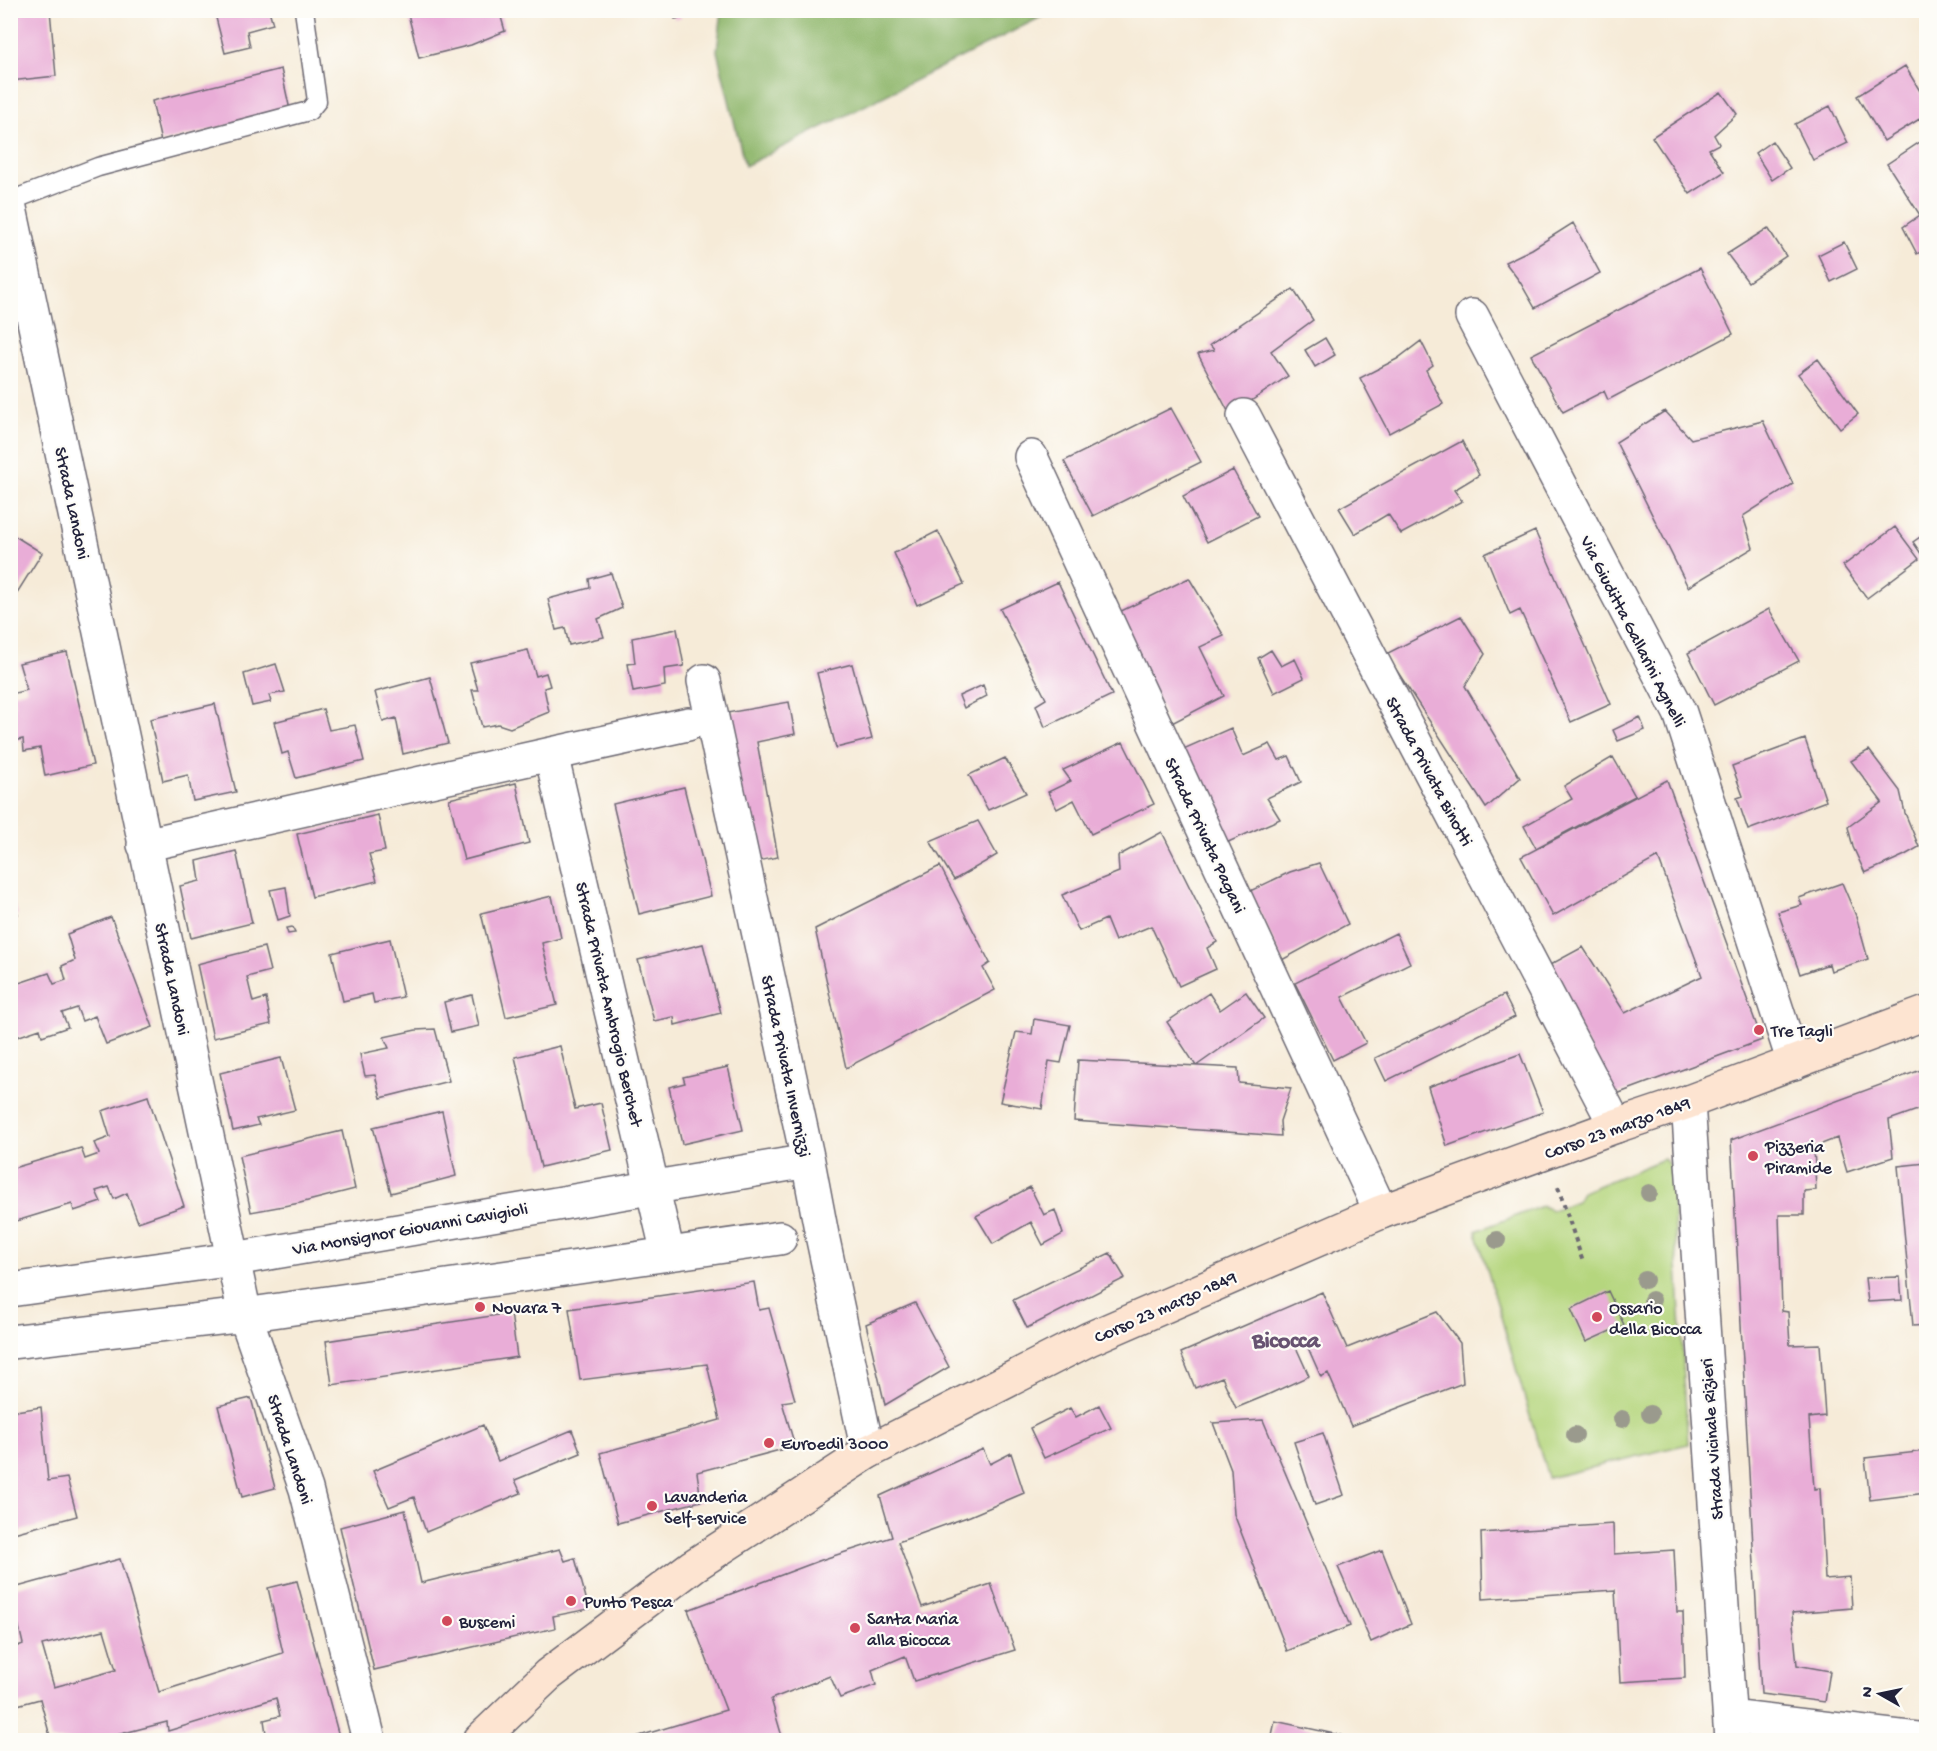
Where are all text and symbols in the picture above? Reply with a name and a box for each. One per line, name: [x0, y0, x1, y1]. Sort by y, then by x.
street label: Strada Landoni: [48, 445, 93, 562]
street label: Via Giuditta Gallarini Agnelli: [1574, 532, 1689, 731]
street label: Strada Privata Binotti: [1380, 694, 1476, 851]
street label: Strada Privata Pagani: [1158, 755, 1249, 917]
street label: Strada Privata Ambrogio Berchet: [569, 880, 646, 1130]
street label: Strada Landoni: [148, 921, 193, 1038]
street label: Strada Privata Invernizzi: [755, 974, 814, 1159]
place label: Tre Tagli: [1770, 1022, 1833, 1043]
marker: Tre Tagli: [1752, 1023, 1766, 1037]
street label: Corso 23 marzo 1849: [1542, 1093, 1694, 1165]
place label: Pizzeria Piramide: [1764, 1138, 1832, 1180]
marker: Pizzeria Piramide: [1746, 1149, 1760, 1163]
street label: Via Monsignor Giovanni Cavigioli: [290, 1199, 530, 1262]
street label: Corso 23 marzo 1849: [1092, 1267, 1240, 1349]
place label: Novara 7: [492, 1299, 562, 1320]
place label: Ossario della Bicocca: [1609, 1299, 1703, 1341]
marker: Novara 7: [473, 1300, 487, 1314]
marker: Ossario della Bicocca: [1590, 1310, 1604, 1324]
district label: Bicocca: [1251, 1328, 1322, 1357]
street label: Strada Vicinale Rizieri: [1697, 1357, 1730, 1520]
street label: Strada Landoni: [261, 1392, 316, 1507]
place label: Euroedil 3000: [781, 1435, 888, 1456]
marker: Euroedil 3000: [762, 1436, 776, 1450]
place label: Lavanderia Self-service: [664, 1488, 748, 1530]
marker: Lavanderia Self-service: [645, 1499, 659, 1513]
place label: Punto Pesca: [582, 1593, 674, 1614]
marker: Punto Pesca: [564, 1594, 578, 1608]
place label: Santa Maria alla Bicocca: [867, 1610, 959, 1652]
place label: Buscemi: [458, 1613, 515, 1634]
marker: Buscemi: [440, 1614, 454, 1628]
marker: Santa Maria alla Bicocca: [848, 1621, 862, 1635]
north arrow: [1850, 1664, 1910, 1724]
text: N: [1858, 1685, 1879, 1699]

